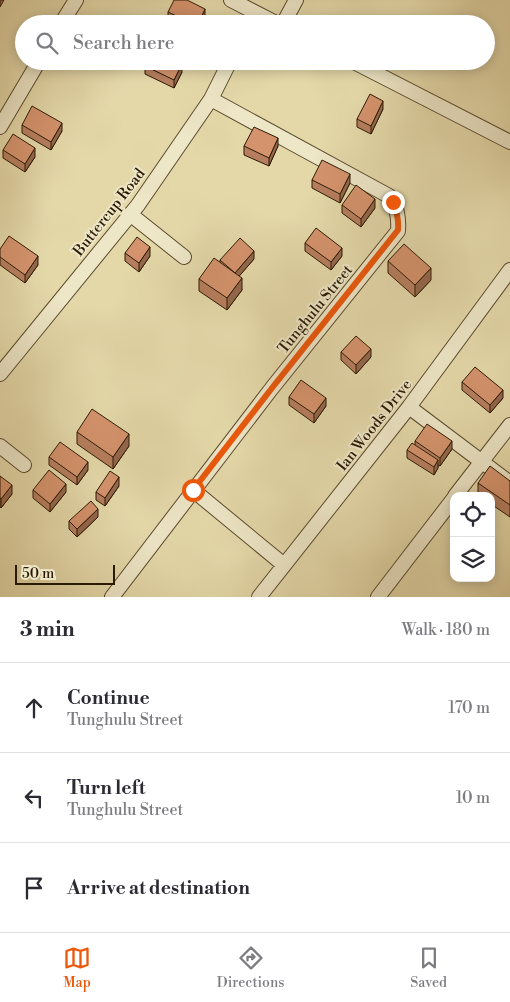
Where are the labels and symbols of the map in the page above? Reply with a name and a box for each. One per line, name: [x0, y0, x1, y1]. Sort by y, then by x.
street label: Buttercup Road: [69, 164, 150, 261]
route end: [382, 191, 405, 214]
street label: Tunghulu Street: [274, 260, 357, 358]
street label: Ian Woods Drive: [333, 376, 416, 475]
route start: [182, 479, 205, 502]
scale bar: [15, 562, 115, 585]

